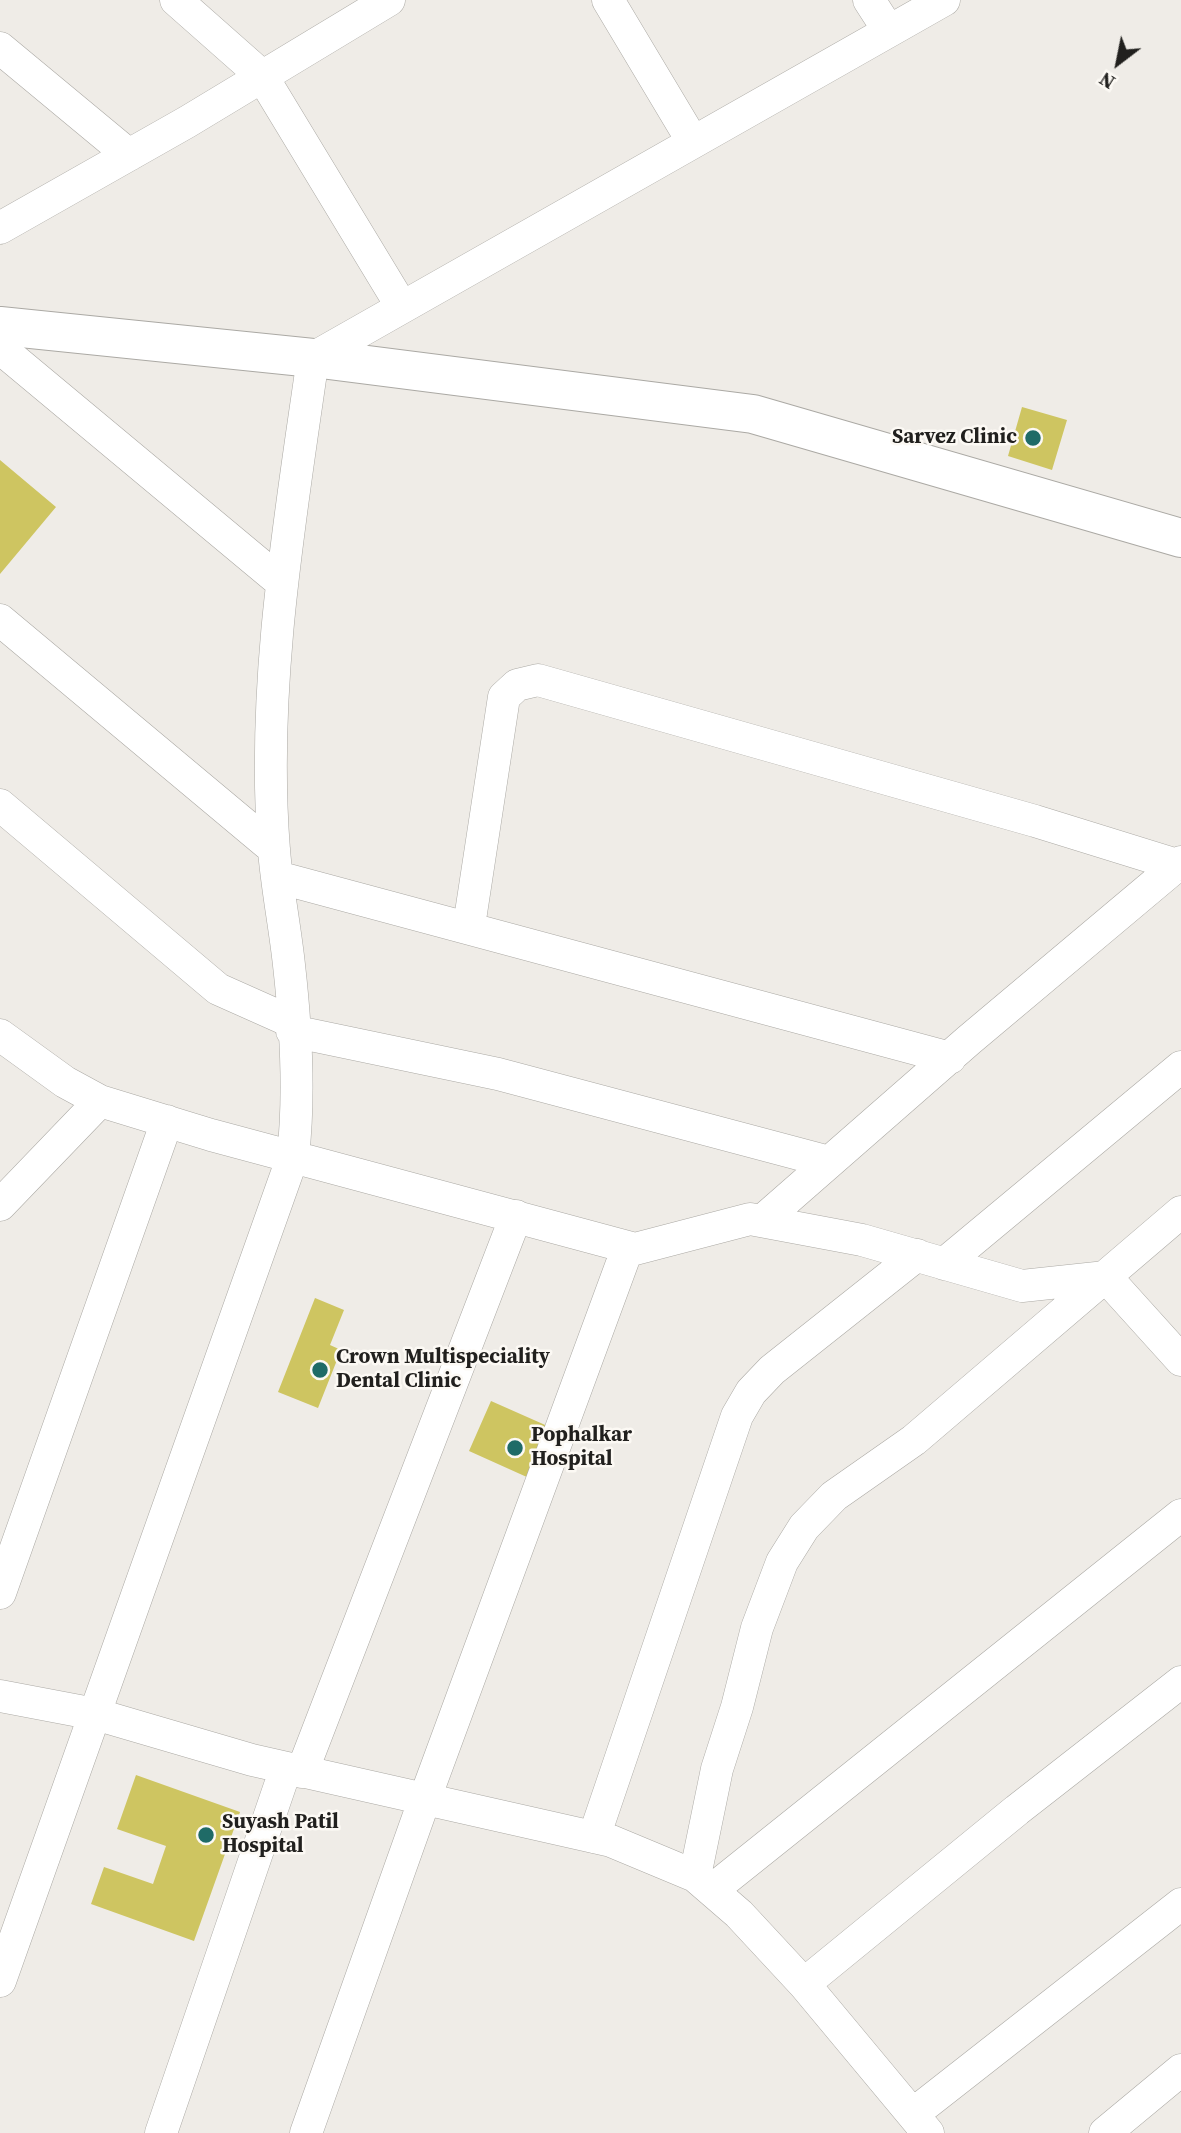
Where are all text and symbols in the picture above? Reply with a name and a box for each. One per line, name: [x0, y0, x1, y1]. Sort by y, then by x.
north arrow: [1083, 28, 1153, 98]
text: N: [1094, 66, 1120, 96]
place label: Sarvez Clinic: [892, 425, 1017, 451]
marker: Sarvez Clinic: [1023, 428, 1043, 448]
place label: Crown Multispeciality Dental Clinic: [336, 1345, 550, 1395]
marker: Crown Multispeciality Dental Clinic: [310, 1360, 330, 1380]
place label: Pophalkar Hospital: [531, 1423, 632, 1473]
marker: Pophalkar Hospital: [505, 1438, 525, 1458]
place label: Suyash Patil Hospital: [222, 1810, 339, 1860]
marker: Suyash Patil Hospital: [196, 1825, 216, 1845]

